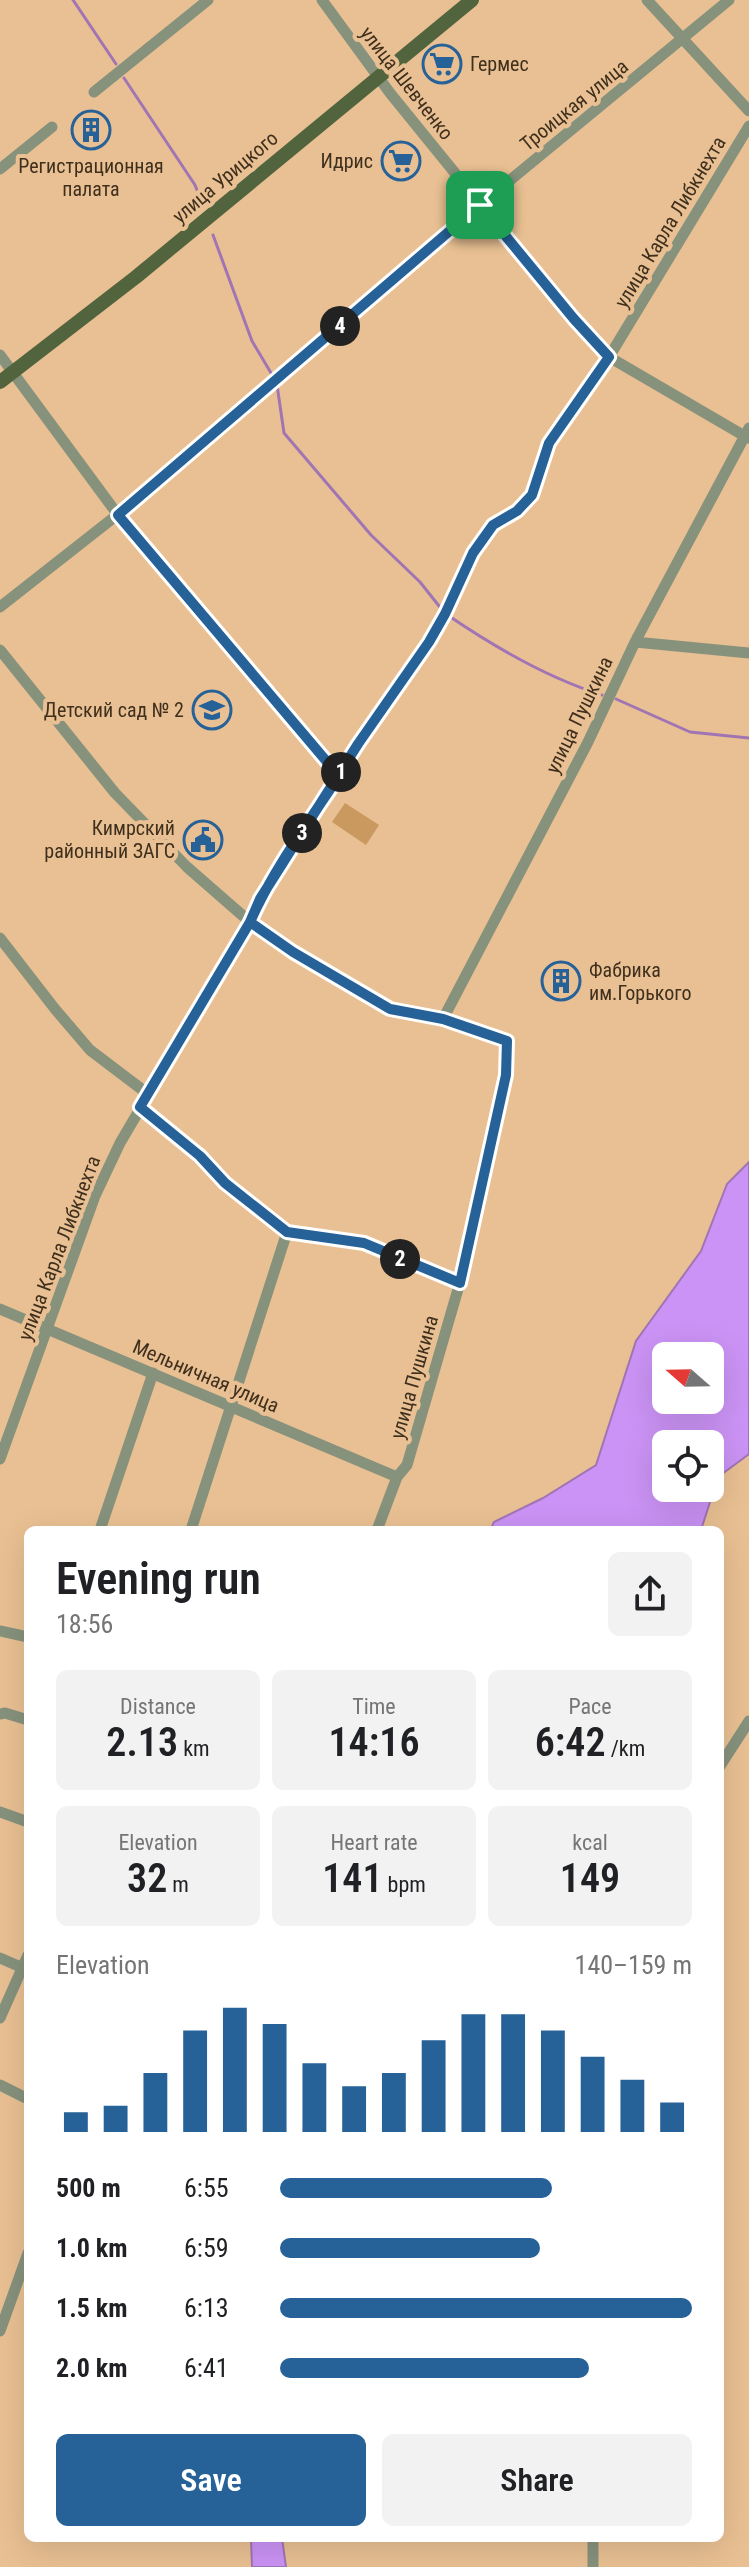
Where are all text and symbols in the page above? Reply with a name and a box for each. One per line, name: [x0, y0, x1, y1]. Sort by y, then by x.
street label: улица Шевченко: [355, 22, 459, 144]
supermarket icon: Гермес: [421, 43, 463, 85]
place label: Гермес: [470, 52, 529, 76]
street label: Троицкая улица: [515, 54, 633, 156]
building icon: Регистрационная палата: [70, 109, 112, 151]
street label: улица Урицкого: [167, 126, 283, 228]
street label: улица Карла Либкнехта: [609, 132, 731, 312]
supermarket icon: Идрис: [380, 140, 422, 182]
place label: Идрис: [320, 149, 373, 173]
place label: Регистрационная палата: [18, 154, 164, 201]
pin: [446, 171, 514, 239]
icon: arrive: [458, 183, 502, 227]
pin: 4: [320, 306, 360, 346]
text: 4: [334, 313, 346, 338]
street label: улица Пушкина: [540, 653, 618, 777]
school or university icon: Детский сад № 2: [191, 689, 233, 731]
place label: Детский сад № 2: [44, 698, 184, 722]
pin: 1: [321, 752, 361, 792]
text: 1: [335, 759, 347, 784]
pin: 3: [282, 813, 322, 853]
place label: Кимрский районный ЗАГС: [44, 816, 175, 863]
public building icon: Кимрский районный ЗАГС: [182, 819, 224, 861]
text: 3: [296, 820, 308, 845]
place label: Фабрика им.Горького: [589, 958, 692, 1005]
building icon: Фабрика им.Горького: [540, 960, 582, 1002]
street label: улица Карла Либкнехта: [13, 1152, 105, 1344]
pin: 2: [380, 1239, 420, 1279]
text: 2: [394, 1246, 406, 1271]
street label: улица Пушкина: [385, 1312, 443, 1442]
street label: Мельничная улица: [129, 1334, 283, 1418]
north arrow: [652, 1342, 724, 1414]
map controls: [652, 1342, 724, 1502]
button: locate: [652, 1430, 724, 1502]
button: share: [608, 1552, 692, 1636]
text: Evening run: [56, 1553, 261, 1605]
text: 18:56: [56, 1609, 113, 1639]
text: Distance: [120, 1694, 196, 1719]
text: Time: [352, 1694, 396, 1719]
text: Pace: [568, 1694, 612, 1719]
text: 2.13: [106, 1719, 178, 1766]
text: 14:16: [328, 1719, 420, 1766]
text: 6:42: [535, 1719, 606, 1766]
text: km: [178, 1736, 210, 1761]
text: /km: [606, 1736, 645, 1761]
text: Elevation: [118, 1830, 198, 1855]
text: Heart rate: [331, 1830, 417, 1855]
text: kcal: [572, 1830, 608, 1855]
text: 32: [127, 1855, 167, 1902]
text: 141: [322, 1855, 383, 1902]
text: 149: [560, 1855, 620, 1902]
text: m: [167, 1872, 189, 1897]
text: bpm: [383, 1872, 426, 1897]
text: Elevation: [56, 1950, 150, 1980]
text: 140–159 m: [575, 1950, 692, 1980]
text: 500 m: [56, 2173, 121, 2203]
text: 6:55: [184, 2173, 229, 2203]
text: 1.0 km: [56, 2233, 128, 2263]
text: 6:59: [184, 2233, 229, 2263]
text: 1.5 km: [56, 2293, 128, 2323]
text: 6:13: [184, 2293, 229, 2323]
text: 2.0 km: [56, 2353, 128, 2383]
text: 6:41: [184, 2353, 229, 2383]
button: Save: [56, 2434, 366, 2526]
button: Share: [382, 2434, 692, 2526]

